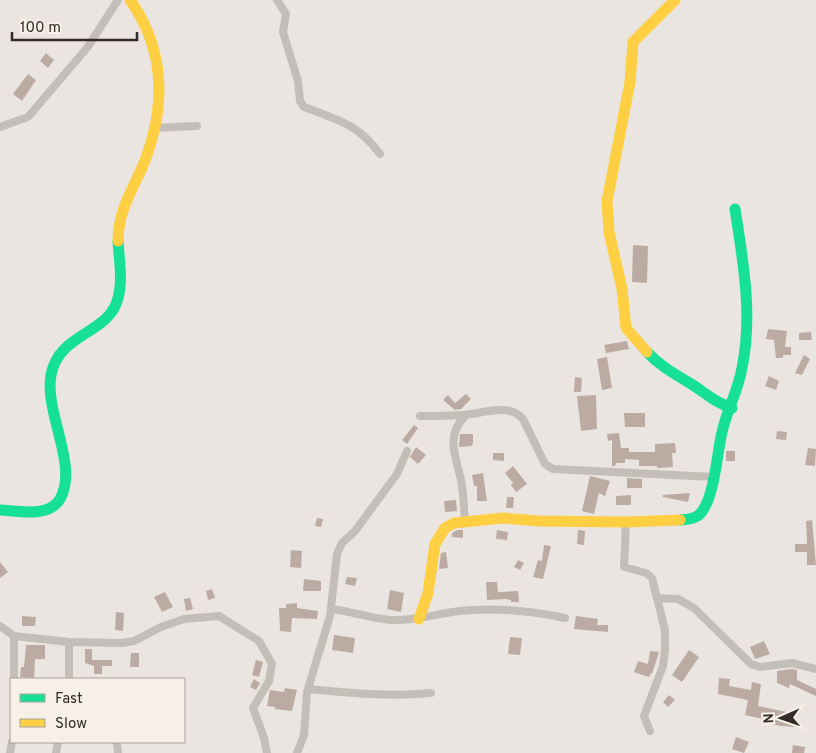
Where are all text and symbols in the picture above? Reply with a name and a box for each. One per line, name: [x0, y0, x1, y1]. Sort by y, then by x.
scale bar: [12, 10, 138, 42]
text: 100 m: [20, 19, 61, 38]
legend: [10, 678, 185, 743]
text: Fast: [55, 690, 83, 709]
north arrow: [756, 693, 806, 743]
text: N: [761, 713, 778, 724]
text: Slow: [55, 715, 87, 734]

